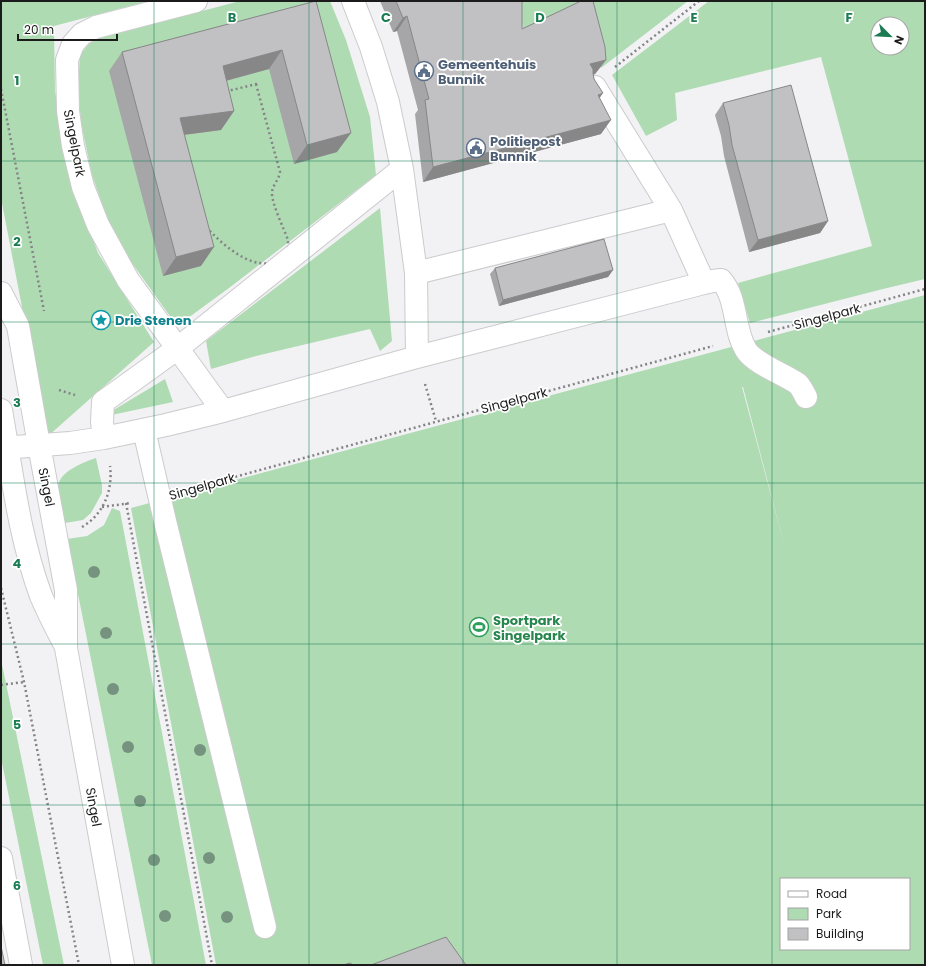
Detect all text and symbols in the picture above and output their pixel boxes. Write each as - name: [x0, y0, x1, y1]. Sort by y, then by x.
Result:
- text: B: [228, 8, 237, 27]
- text: C: [381, 8, 391, 27]
- text: D: [535, 8, 545, 27]
- text: E: [690, 8, 698, 27]
- text: F: [845, 8, 853, 27]
- scale bar: [18, 16, 117, 42]
- north arrow: [870, 16, 910, 56]
- text: 20 m: [24, 21, 54, 38]
- text: N: [890, 33, 908, 47]
- place label: Gemeentehuis Bunnik: [438, 55, 536, 89]
- public building icon: Gemeentehuis Bunnik: [413, 60, 435, 82]
- text: 1: [15, 71, 19, 90]
- street label: Singelpark: [59, 108, 90, 179]
- place label: Politiepost Bunnik: [490, 132, 561, 166]
- public building icon: Politiepost Bunnik: [465, 137, 487, 159]
- text: 2: [13, 232, 21, 251]
- street label: Singelpark: [792, 298, 863, 335]
- place icon: Drie Stenen: [90, 309, 112, 331]
- place label: Drie Stenen: [115, 311, 192, 330]
- street label: Singelpark: [479, 382, 550, 419]
- text: 3: [13, 393, 21, 412]
- street label: Singel: [33, 466, 60, 508]
- street label: Singelpark: [167, 468, 238, 505]
- text: 4: [13, 554, 22, 573]
- place label: Sportpark Singelpark: [493, 611, 566, 645]
- sports icon: Sportpark Singelpark: [468, 616, 490, 638]
- text: 5: [13, 715, 21, 734]
- street label: Singel: [81, 786, 106, 828]
- text: 6: [13, 876, 21, 895]
- legend: [780, 878, 910, 950]
- text: Road: [816, 885, 847, 902]
- text: Park: [816, 905, 843, 922]
- text: Building: [816, 925, 864, 942]

